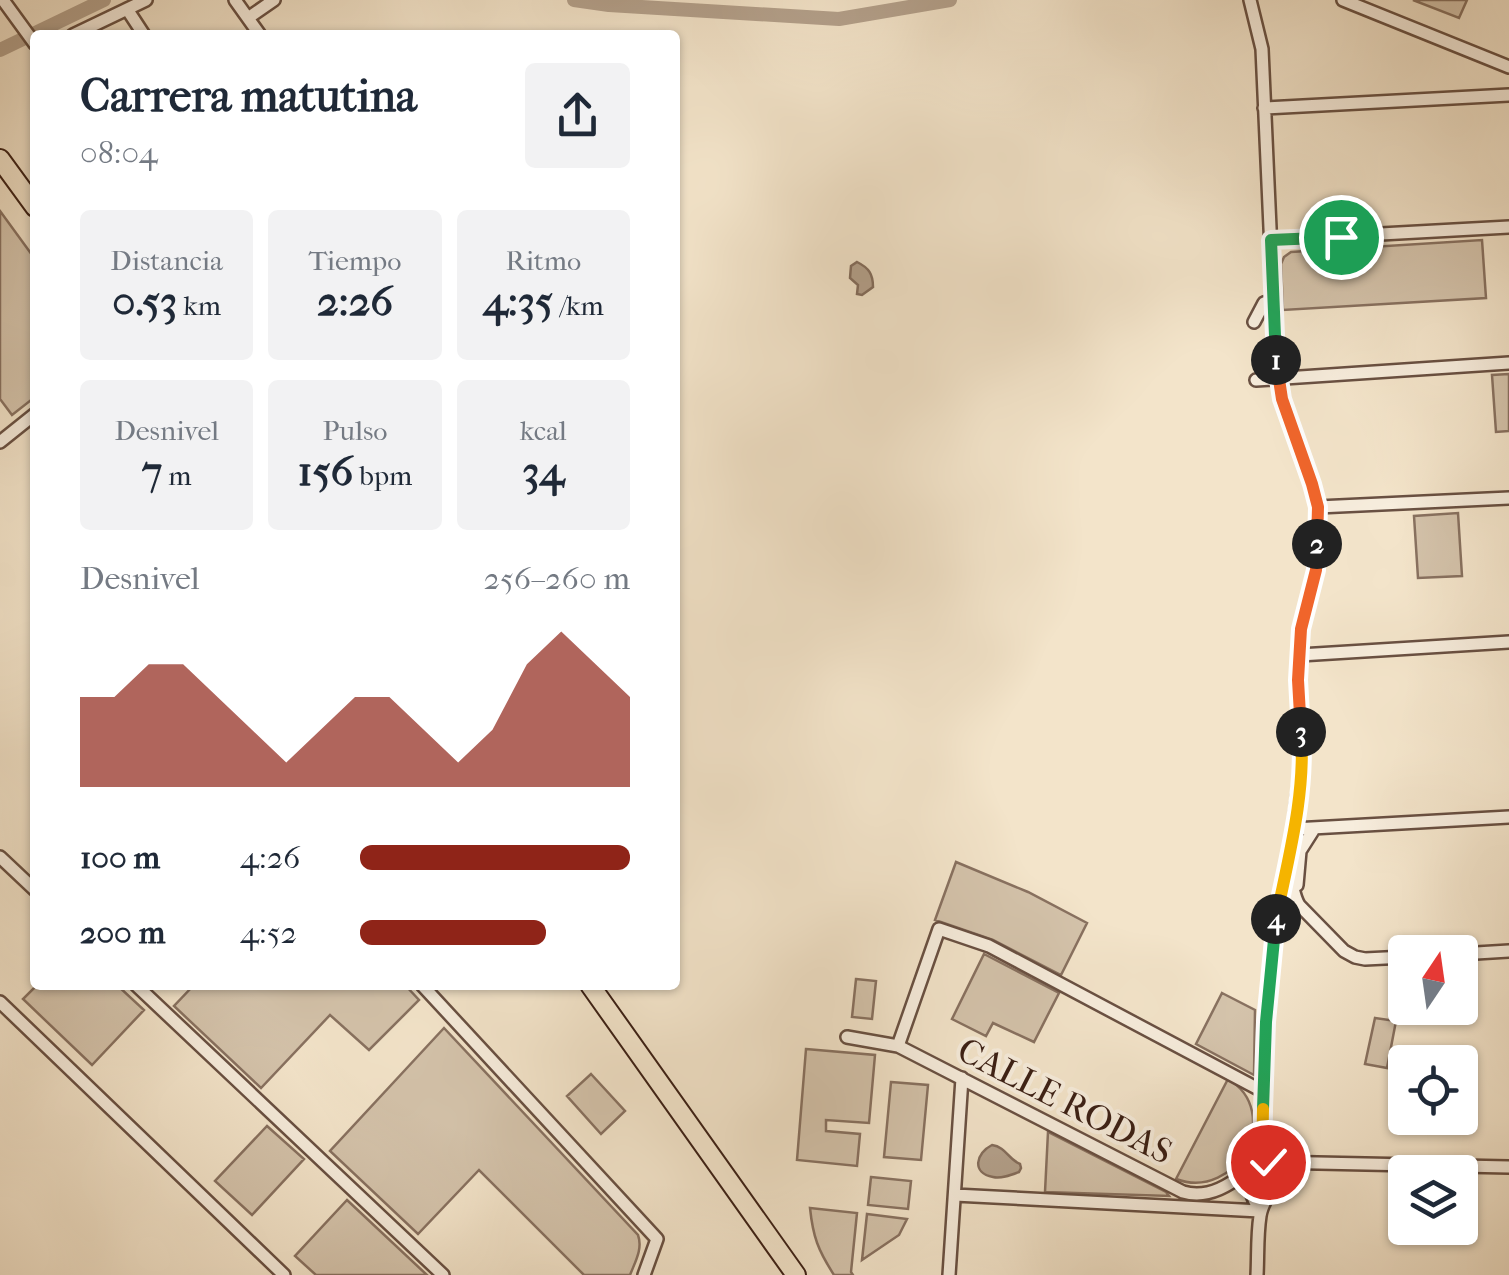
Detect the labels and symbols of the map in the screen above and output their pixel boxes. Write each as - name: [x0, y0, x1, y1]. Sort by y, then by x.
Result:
- pin: [1299, 195, 1384, 280]
- pin: 1: [1251, 335, 1301, 385]
- pin: 2: [1292, 519, 1342, 569]
- pin: 3: [1276, 707, 1326, 757]
- pin: 4: [1251, 894, 1301, 944]
- north arrow: [1388, 935, 1478, 1025]
- street label: CALLE RODAS: [951, 1029, 1179, 1173]
- pin: [1226, 1120, 1311, 1205]

